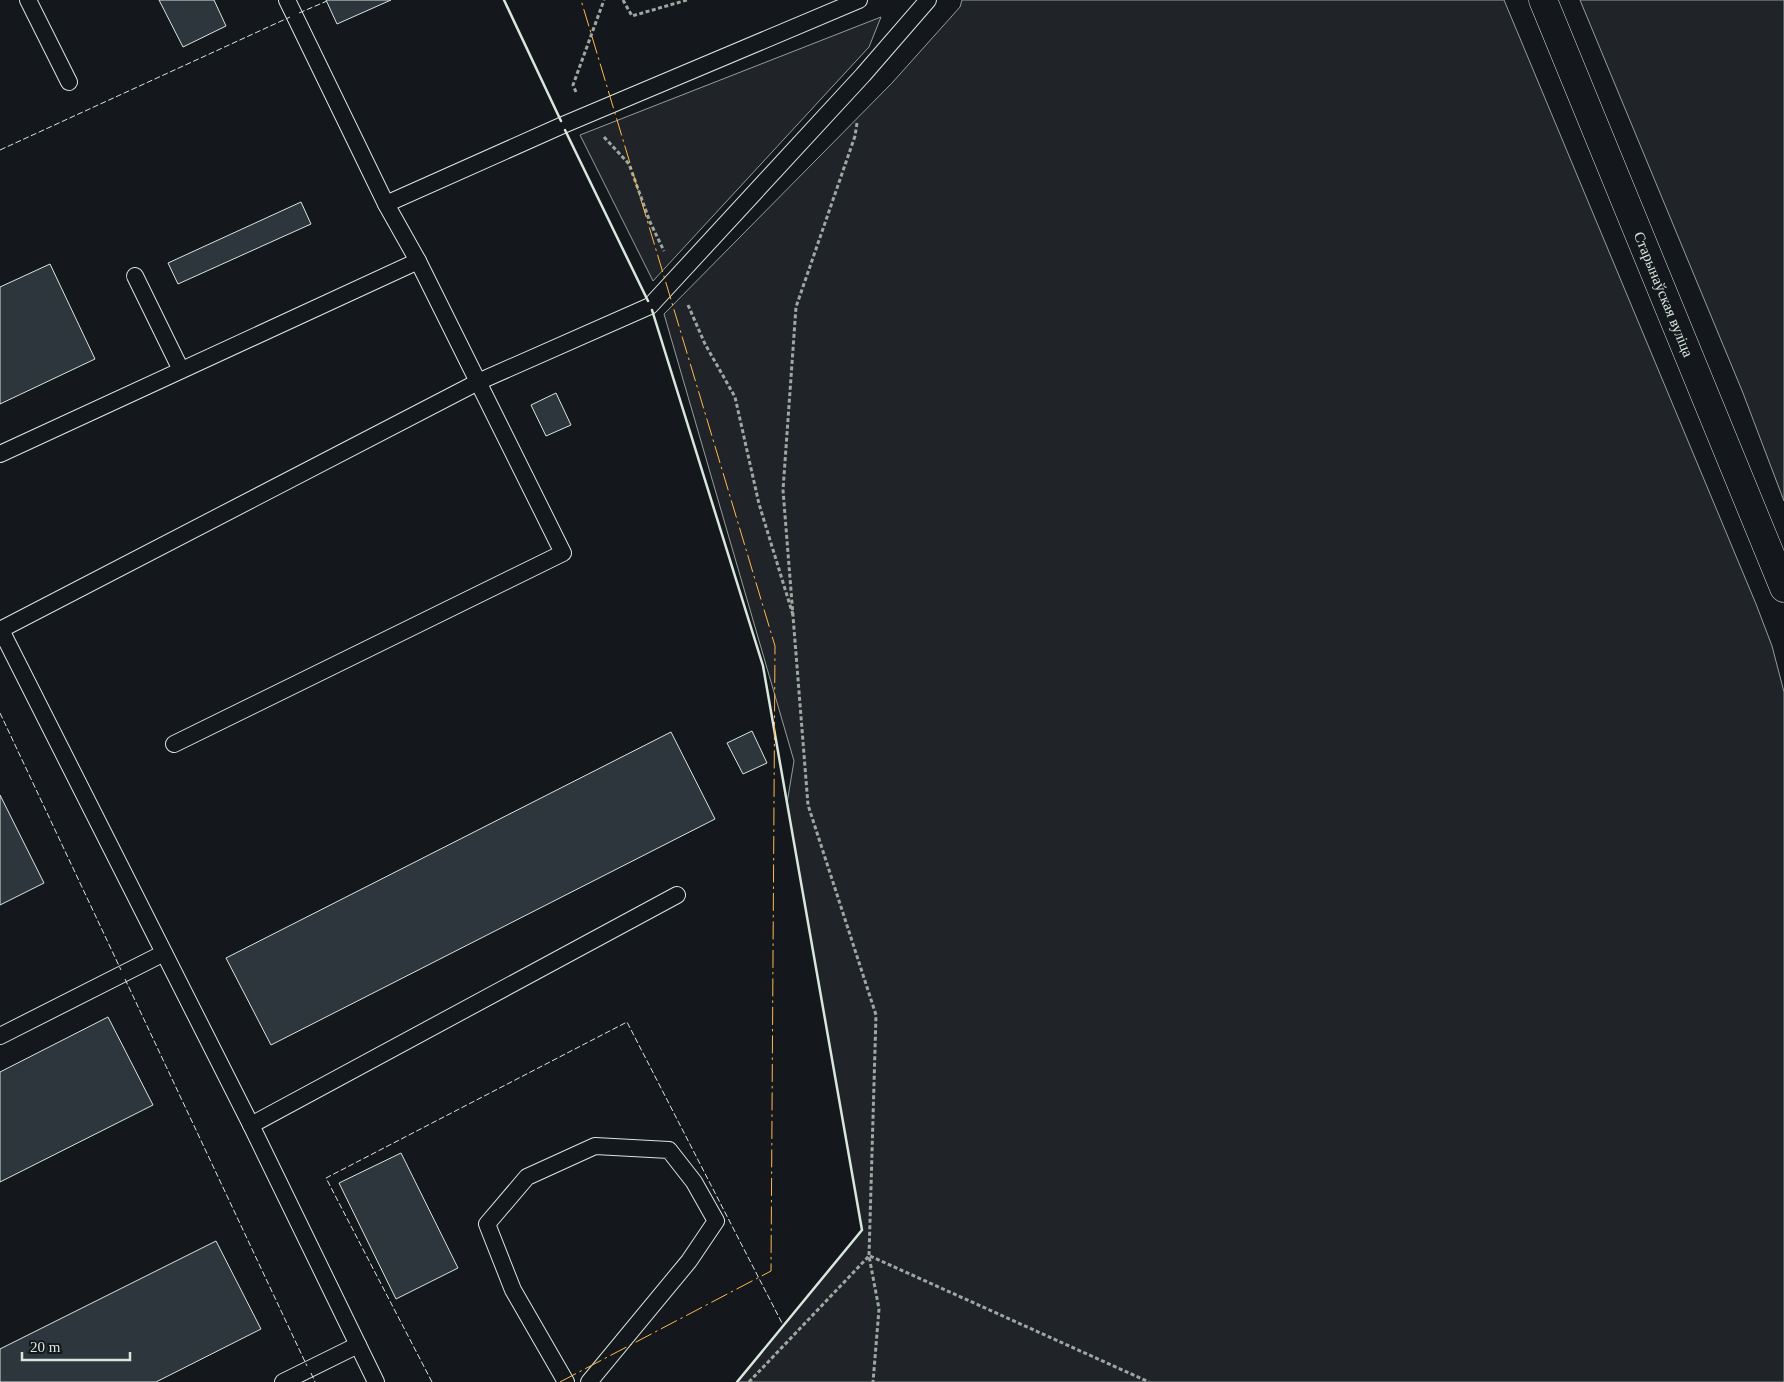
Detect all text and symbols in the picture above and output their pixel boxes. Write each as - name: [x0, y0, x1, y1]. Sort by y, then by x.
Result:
- street label: Старынаўская вуліца: [1631, 229, 1697, 360]
- scale bar: [22, 1330, 130, 1362]
- text: 20 m: [30, 1339, 61, 1355]

